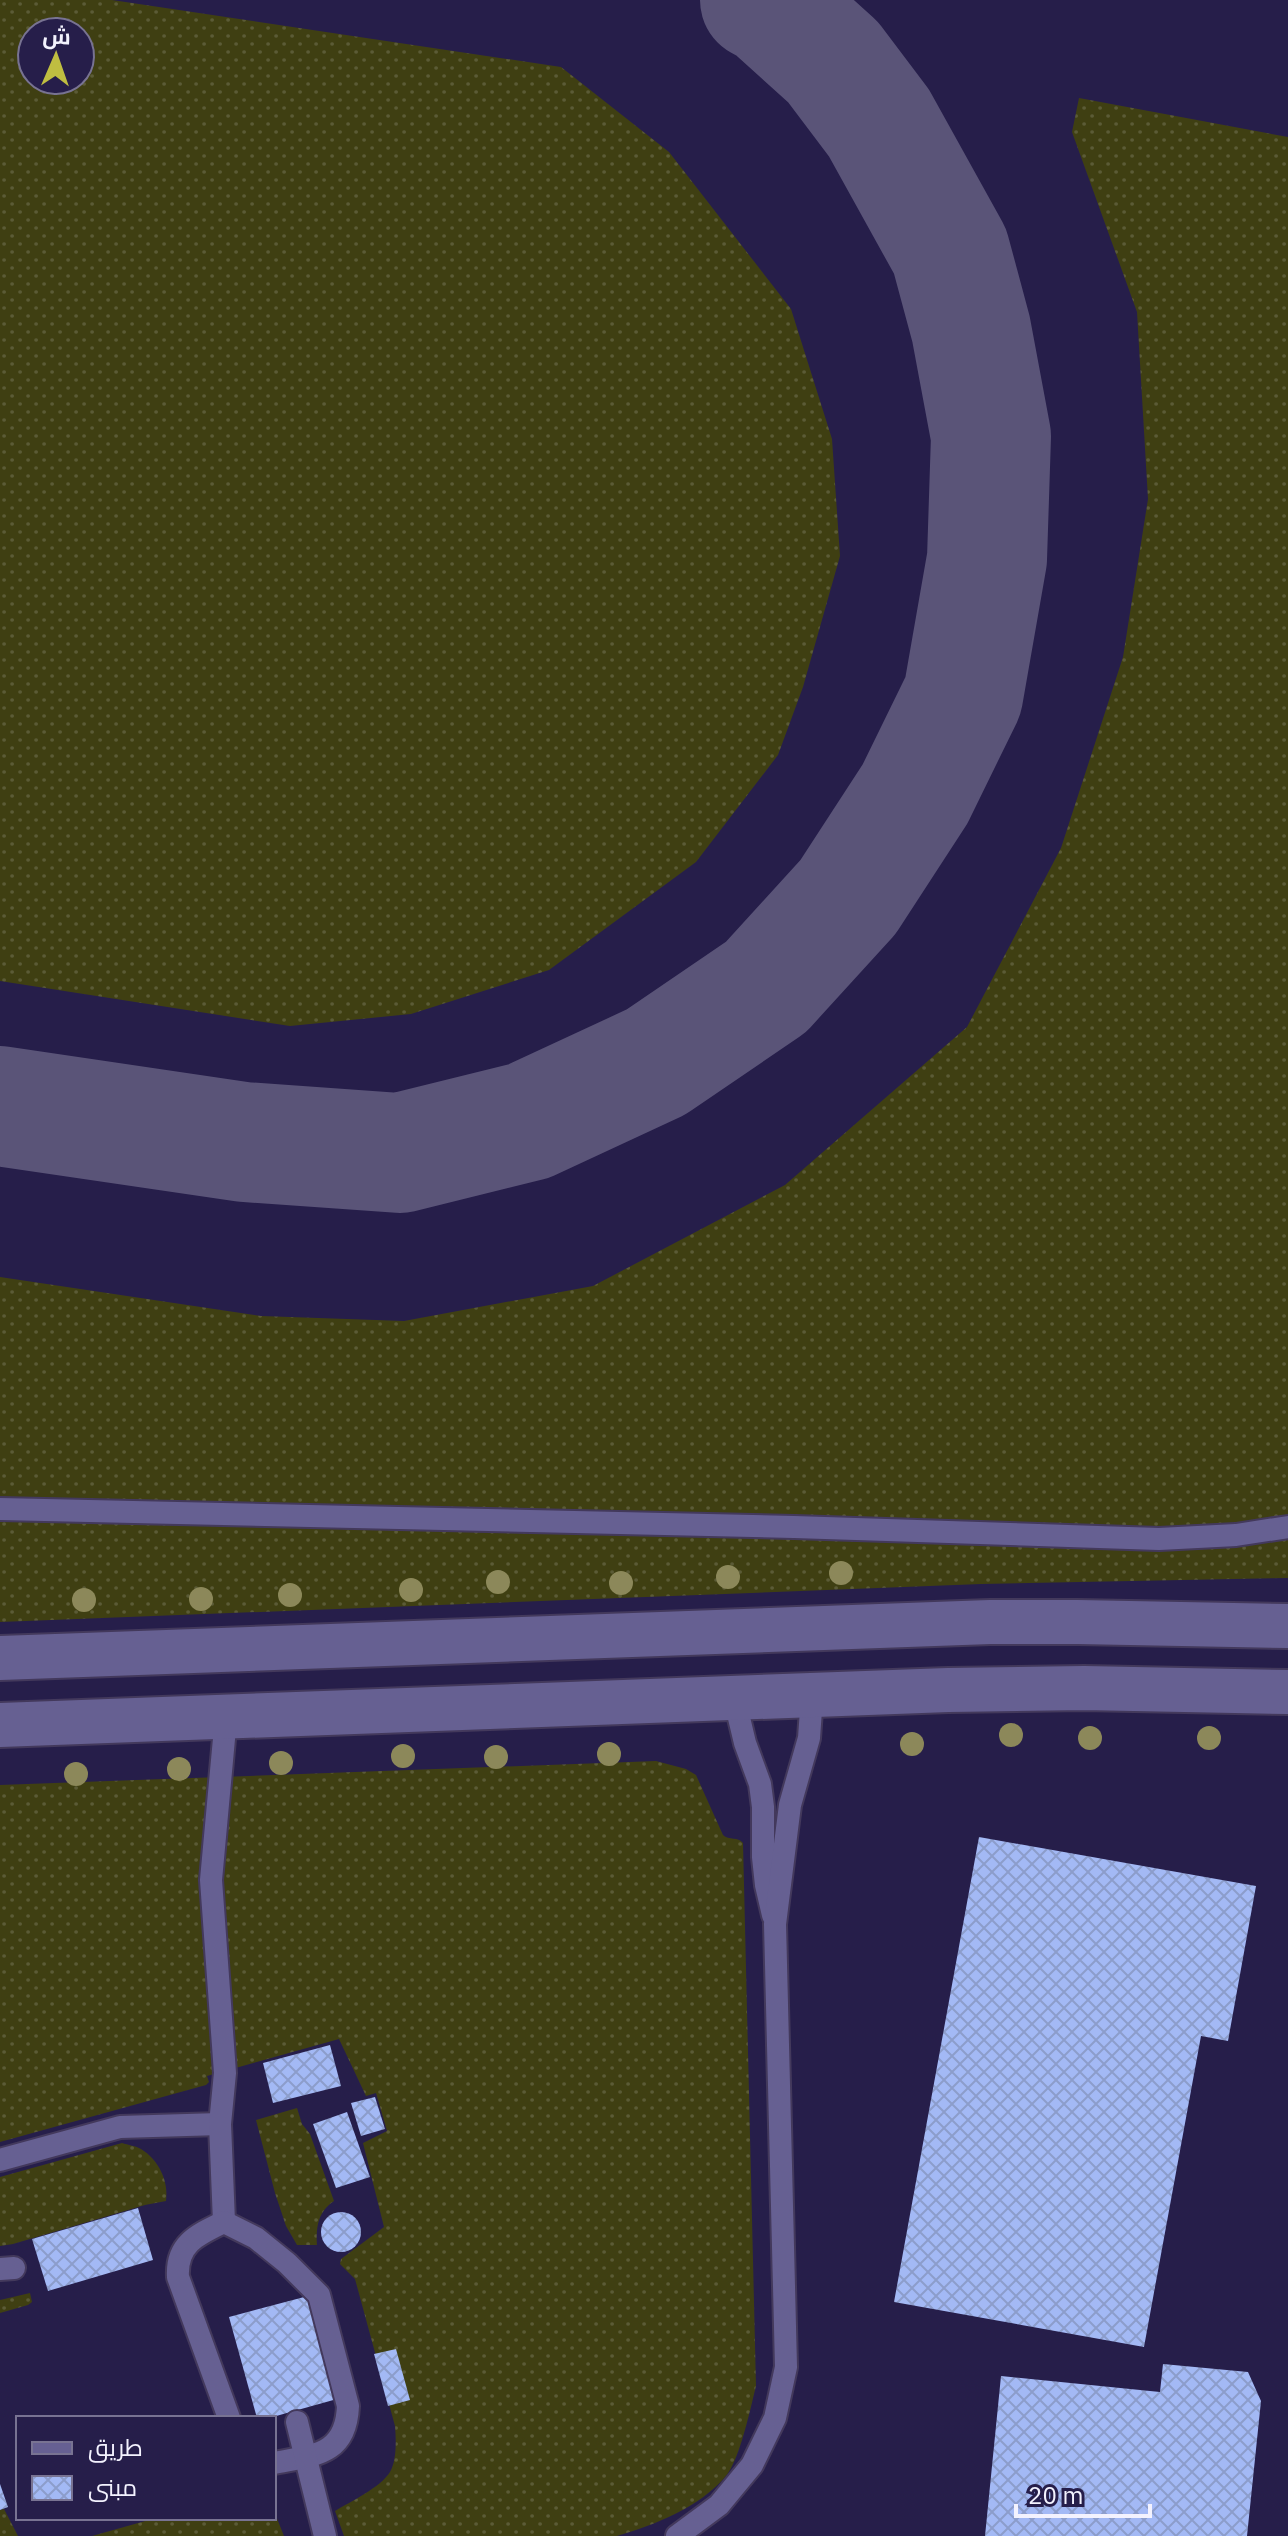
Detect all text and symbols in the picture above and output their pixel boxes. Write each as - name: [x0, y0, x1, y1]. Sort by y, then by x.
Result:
- north arrow: [16, 16, 96, 96]
- text: ش: [42, 21, 71, 50]
- legend: [16, 2416, 276, 2520]
- text: طريق: [88, 2431, 143, 2463]
- scale bar: [1016, 2468, 1150, 2518]
- text: مبنى: [88, 2471, 137, 2503]
- text: 20 m: [1028, 2479, 1083, 2511]

